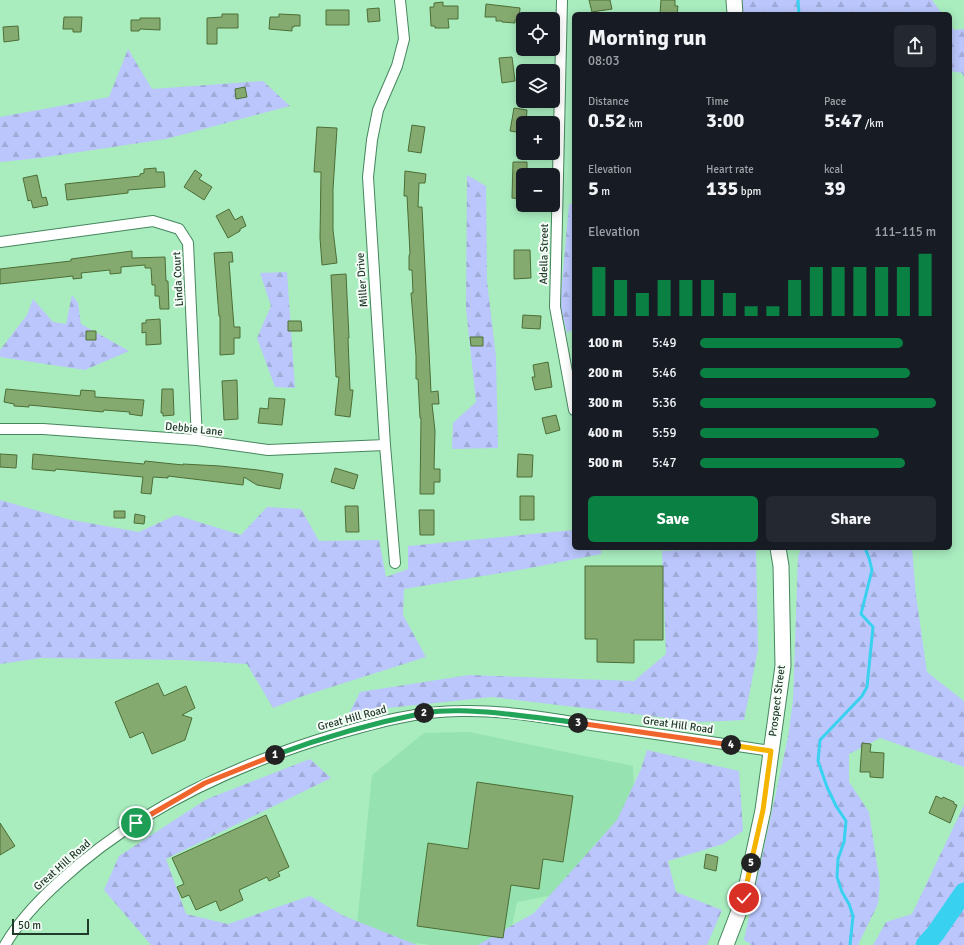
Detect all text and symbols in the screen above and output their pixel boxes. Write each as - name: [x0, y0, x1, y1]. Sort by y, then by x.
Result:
- map controls: [516, 12, 560, 212]
- button: locate: [516, 12, 560, 56]
- text: Morning run: [588, 24, 707, 51]
- button: share: [894, 25, 936, 67]
- text: 08:03: [588, 53, 620, 69]
- button: layers: [516, 64, 560, 108]
- text: Distance: [588, 95, 629, 108]
- text: Time: [706, 95, 729, 108]
- text: Pace: [824, 95, 846, 108]
- text: 0.52: [588, 108, 626, 133]
- text: 3:00: [706, 108, 744, 133]
- text: 5:47: [824, 108, 862, 133]
- button: +: [516, 116, 560, 160]
- text: km: [626, 117, 643, 130]
- text: /km: [862, 117, 884, 130]
- text: Elevation: [588, 163, 632, 176]
- text: Heart rate: [706, 163, 754, 176]
- text: kcal: [824, 163, 843, 176]
- button: −: [516, 168, 560, 212]
- text: 5: [588, 176, 599, 201]
- text: 135: [706, 176, 738, 201]
- text: 39: [824, 176, 846, 201]
- text: m: [599, 185, 610, 198]
- text: bpm: [738, 185, 761, 198]
- street label: Adella Street: [537, 223, 551, 285]
- text: Elevation: [588, 224, 640, 240]
- text: 111–115 m: [874, 224, 936, 240]
- street label: Linda Court: [170, 251, 186, 307]
- street label: Miller Drive: [354, 252, 370, 308]
- text: 100 m: [588, 335, 622, 351]
- text: 5:49: [652, 335, 677, 351]
- text: 200 m: [588, 365, 622, 381]
- text: 5:46: [652, 365, 677, 381]
- text: 300 m: [588, 395, 622, 411]
- text: 5:36: [652, 395, 677, 411]
- street label: Debbie Lane: [165, 420, 223, 438]
- text: 400 m: [588, 425, 622, 441]
- text: 5:59: [652, 425, 677, 441]
- text: 500 m: [588, 455, 622, 471]
- text: 5:47: [652, 455, 677, 471]
- button: Save: [588, 496, 758, 542]
- button: Share: [766, 496, 936, 542]
- street label: Prospect Street: [766, 664, 788, 737]
- street label: Great Hill Road: [316, 703, 388, 733]
- pin: 2: [414, 703, 434, 723]
- text: 2: [421, 706, 427, 719]
- pin: 3: [568, 713, 588, 733]
- street label: Great Hill Road: [642, 714, 714, 736]
- text: 3: [575, 716, 581, 729]
- pin: 4: [721, 735, 741, 755]
- text: 4: [728, 738, 734, 751]
- pin: 1: [265, 745, 285, 765]
- text: 1: [272, 748, 278, 761]
- pin: [119, 806, 153, 840]
- icon: arrive: [125, 812, 147, 834]
- street label: Great Hill Road: [31, 837, 93, 893]
- pin: 5: [741, 853, 761, 873]
- text: 5: [748, 856, 754, 869]
- pin: [727, 881, 761, 915]
- icon: check: [733, 887, 755, 909]
- scale bar: [12, 917, 89, 936]
- text: 50 m: [18, 919, 41, 932]

